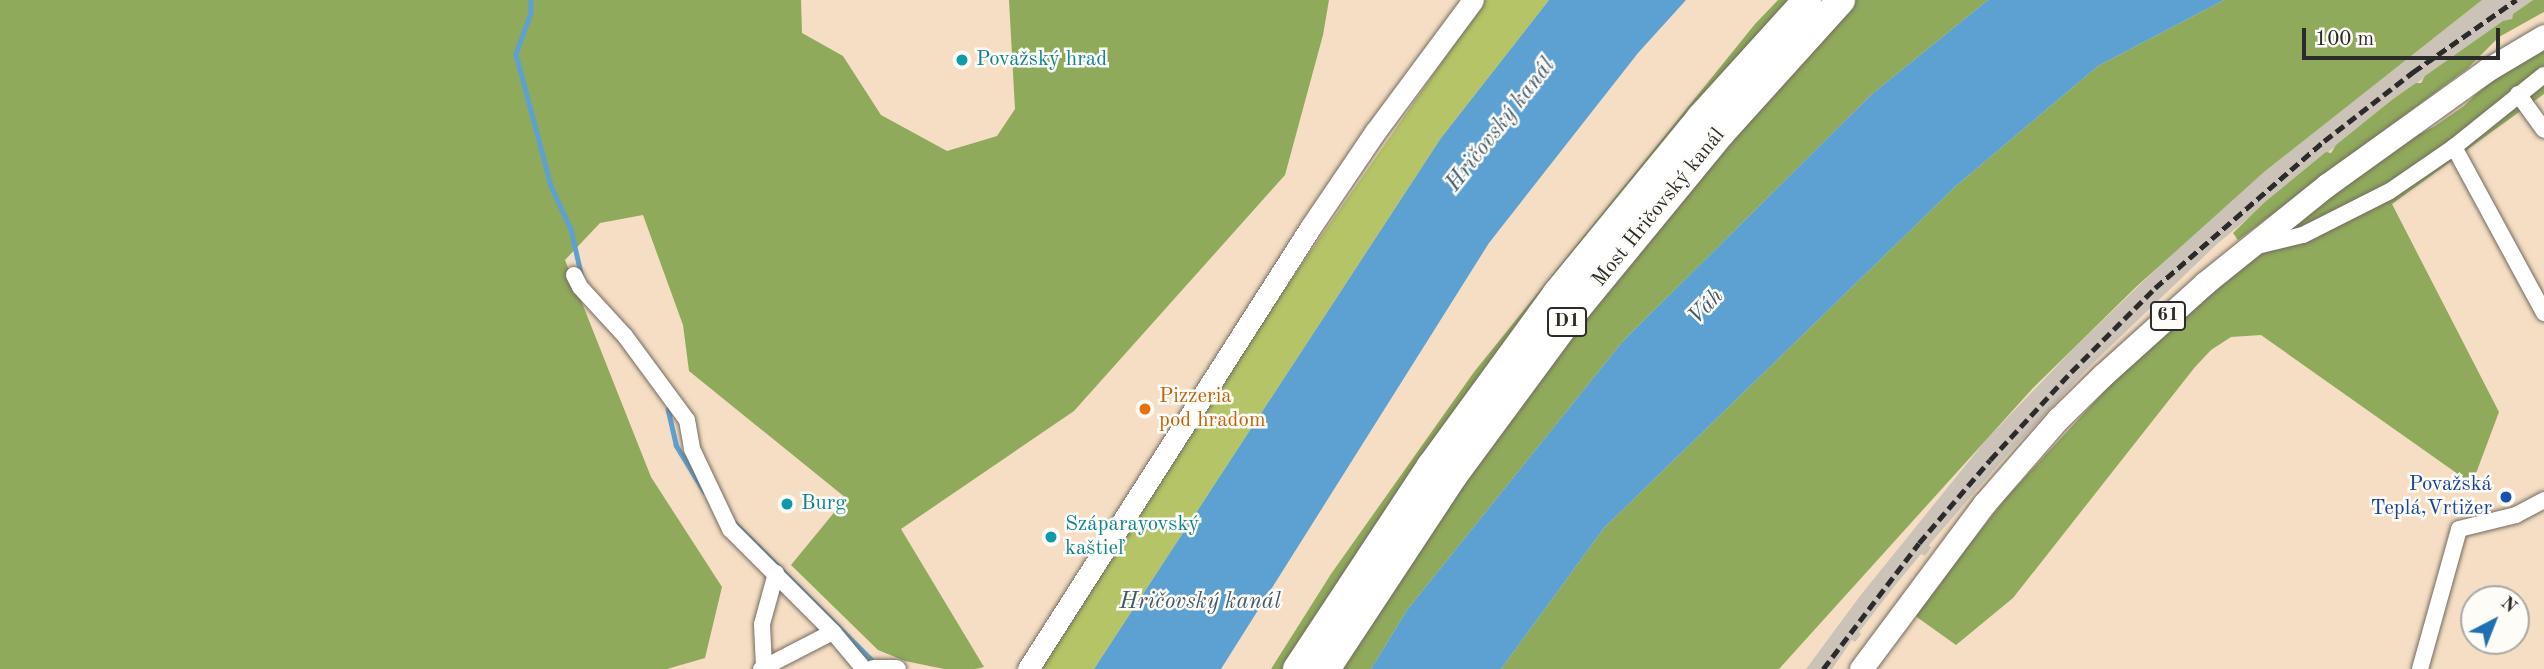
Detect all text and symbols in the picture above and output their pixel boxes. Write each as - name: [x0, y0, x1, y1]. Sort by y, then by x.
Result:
- scale bar: [2306, 14, 2504, 58]
- text: 100 m: [2315, 29, 2374, 50]
- place label: Považský hrad: [976, 47, 1107, 73]
- marker: Považský hrad: [954, 52, 970, 68]
- water label: Hričovský kanál: [1440, 53, 1562, 197]
- street label: Most Hričovský kanál: [1587, 124, 1731, 292]
- water label: Váh: [1682, 283, 1730, 331]
- road number: 61: [2149, 300, 2187, 332]
- road number: D1: [1546, 306, 1588, 338]
- place label: Pizzeria pod hradom: [1159, 384, 1266, 434]
- marker: Pizzeria pod hradom: [1137, 401, 1153, 417]
- place label: Považská Teplá,Vrtižer: [2371, 472, 2492, 522]
- marker: Považská Teplá,Vrtižer: [2498, 489, 2514, 505]
- place label: Burg: [801, 491, 847, 517]
- marker: Burg: [779, 496, 795, 512]
- place label: Száparayovský kaštieľ: [1065, 512, 1199, 562]
- marker: Száparayovský kaštieľ: [1043, 529, 1059, 545]
- north arrow: [2460, 585, 2530, 655]
- water label: Hričovský kanál: [1119, 588, 1281, 616]
- text: N: [2496, 594, 2520, 617]

